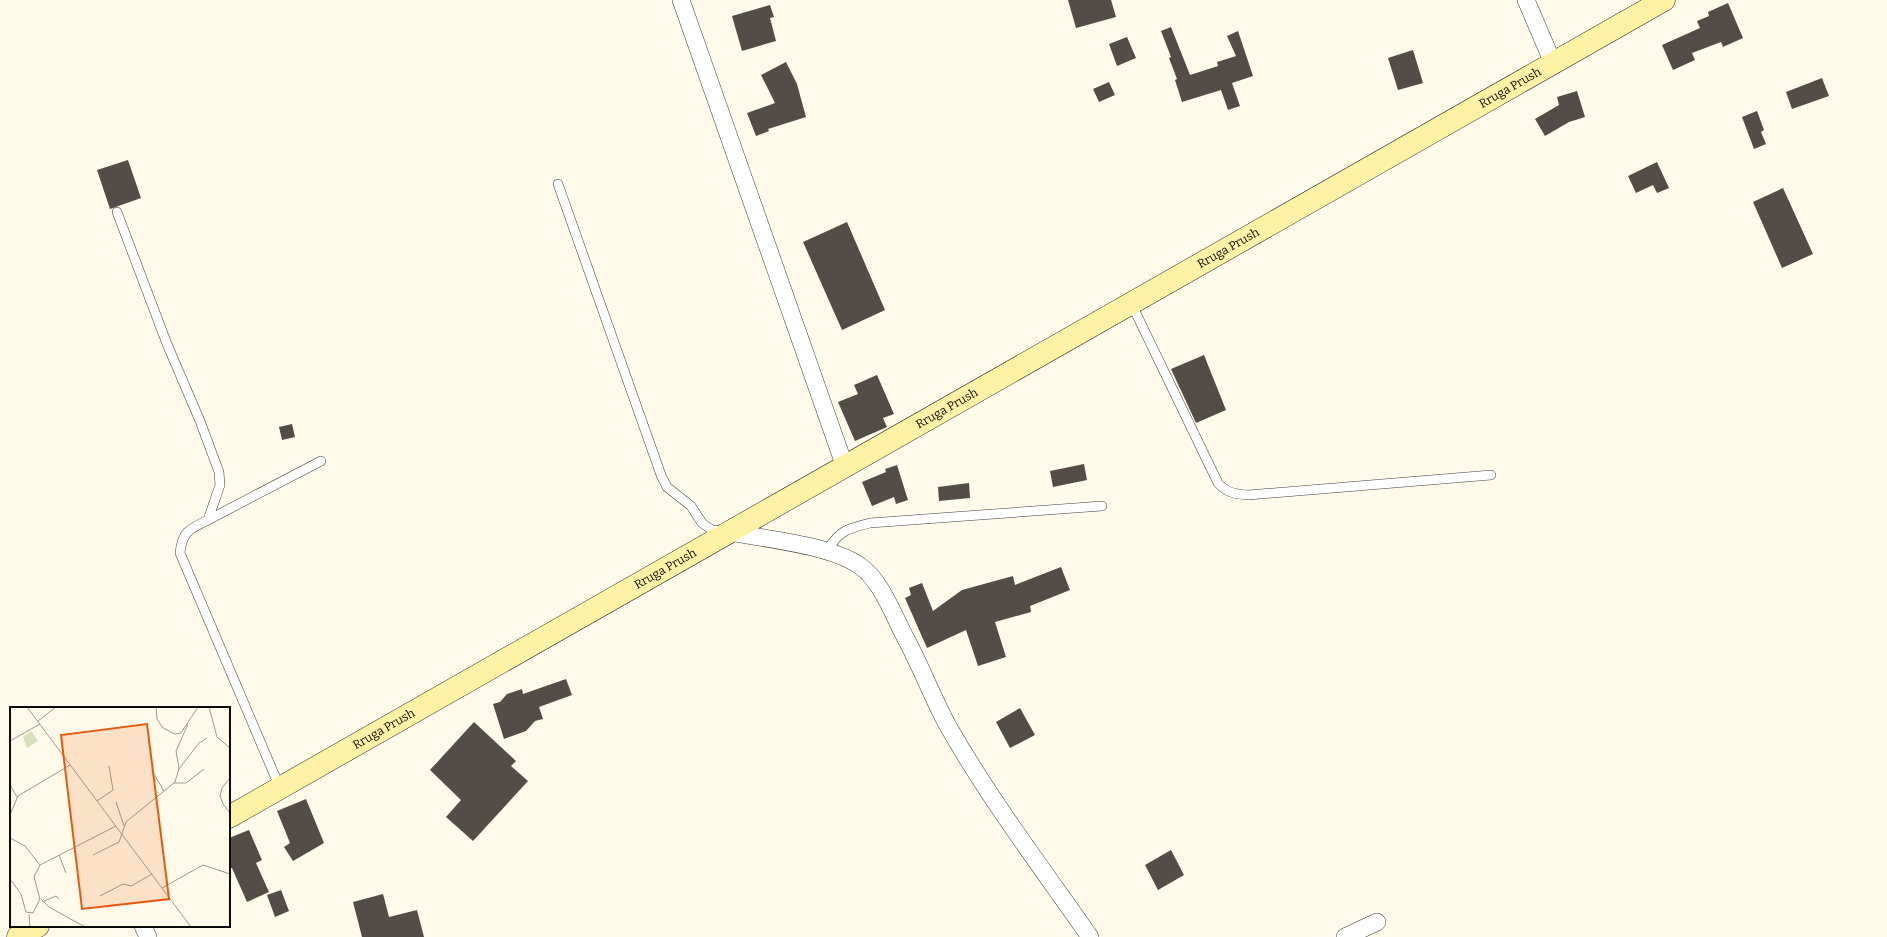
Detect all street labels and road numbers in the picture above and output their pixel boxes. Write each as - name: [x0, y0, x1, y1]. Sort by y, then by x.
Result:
- street label: Rruga Prush: [1477, 64, 1544, 111]
- street label: Rruga Prush: [1195, 225, 1262, 271]
- street label: Rruga Prush: [913, 385, 981, 431]
- street label: Rruga Prush: [632, 545, 699, 592]
- street label: Rruga Prush: [350, 706, 418, 752]

